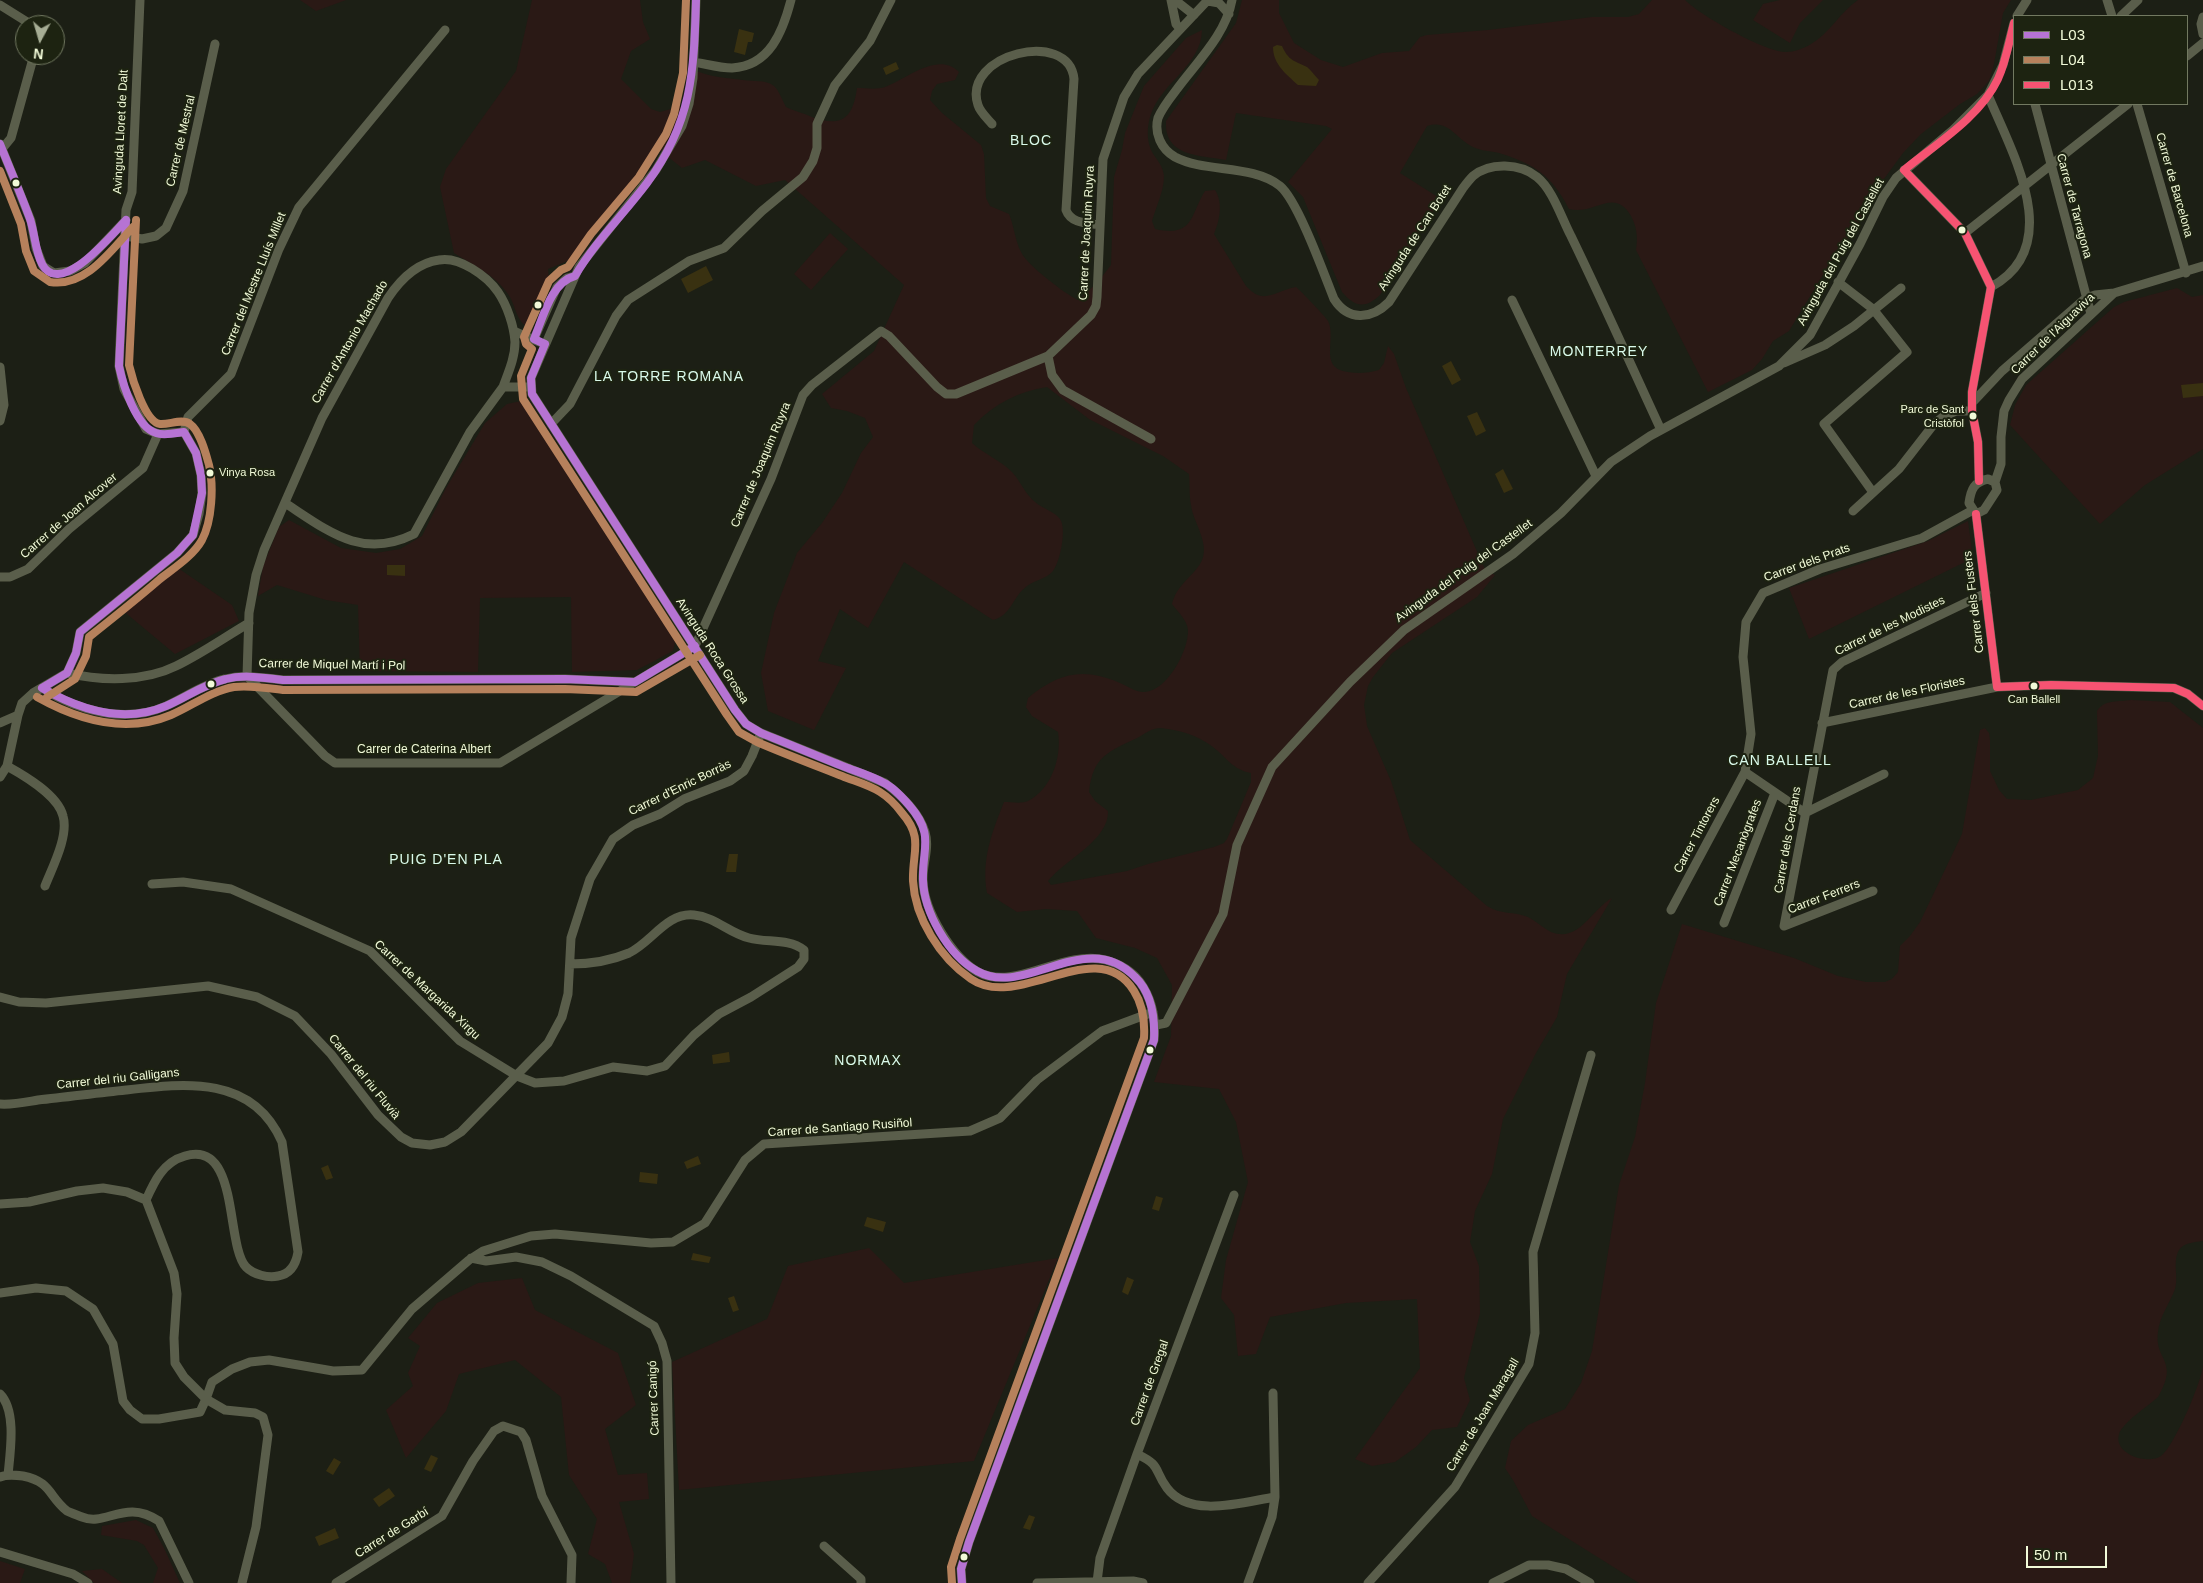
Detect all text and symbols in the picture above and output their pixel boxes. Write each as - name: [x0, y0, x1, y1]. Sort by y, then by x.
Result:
- north arrow: [15, 15, 65, 65]
- legend: [2013, 15, 2188, 105]
- text: L03: [2060, 26, 2085, 43]
- text: N: [33, 45, 44, 62]
- text: L04: [2060, 51, 2085, 68]
- street label: Avinguda Lloret de Dalt: [111, 69, 131, 195]
- text: L013: [2060, 76, 2093, 93]
- street label: Carrer de Mestral: [163, 94, 199, 188]
- street label: Carrer de Barcelona: [2152, 131, 2196, 239]
- district label: BLOC: [1009, 133, 1053, 149]
- street label: Carrer de Tarragona: [2053, 152, 2095, 260]
- street label: Carrer de Joaquim Ruyra: [1076, 165, 1098, 301]
- street label: Avinguda del Puig del Castellet: [1794, 176, 1888, 328]
- unlabelled marker: [11, 178, 21, 188]
- street label: Avinguda de Can Botet: [1375, 182, 1455, 294]
- street label: Carrer del Mestre Lluís Millet: [219, 210, 289, 358]
- unlabelled marker: [1957, 225, 1967, 235]
- street label: Carrer d'Antonio Machado: [309, 278, 391, 406]
- street label: Carrer de l'Aiguaviva: [2008, 290, 2098, 378]
- unlabelled marker: [533, 300, 543, 310]
- district label: MONTERREY: [1549, 344, 1649, 360]
- district label: LA TORRE ROMANA: [592, 369, 746, 385]
- street label: Carrer de Joaquim Ruyra: [728, 400, 794, 530]
- place label: Parc de Sant Cristòfol: [1900, 403, 1964, 429]
- marker: Parc de Sant Cristòfol: [1968, 411, 1978, 421]
- place label: Vinya Rosa: [219, 466, 275, 480]
- marker: Vinya Rosa: [205, 468, 215, 478]
- street label: Carrer de Joan Alcover: [18, 470, 120, 562]
- street label: Avinguda del Puig del Castellet: [1393, 516, 1535, 626]
- street label: Carrer dels Prats: [1762, 541, 1852, 585]
- street label: Carrer dels Fusters: [1961, 550, 1987, 654]
- street label: Carrer de les Modistes: [1833, 593, 1947, 659]
- street label: Avinguda Roca Grossa: [672, 595, 752, 707]
- street label: Carrer de Miquel Martí i Pol: [259, 657, 405, 673]
- street label: Carrer de les Floristes: [1848, 674, 1966, 712]
- unlabelled marker: [206, 679, 216, 689]
- marker: Can Ballell: [2029, 681, 2039, 691]
- place label: Can Ballell: [2008, 693, 2060, 707]
- street label: Carrer de Caterina Albert: [357, 743, 491, 757]
- district label: CAN BALLELL: [1727, 753, 1833, 769]
- street label: Carrer d'Enric Borràs: [626, 757, 734, 819]
- street label: Carrer dels Cerdans: [1772, 786, 1804, 894]
- street label: Carrer Tintorers: [1671, 794, 1723, 876]
- street label: Carrer Mecanògrafes: [1711, 797, 1765, 909]
- district label: PUIG D'EN PLA: [388, 852, 504, 868]
- street label: Carrer Ferrers: [1786, 877, 1862, 917]
- street label: Carrer de Margarida Xirgu: [371, 937, 483, 1043]
- street label: Carrer del riu Fluvià: [325, 1032, 403, 1122]
- unlabelled marker: [1145, 1045, 1155, 1055]
- district label: NORMAX: [834, 1053, 902, 1069]
- street label: Carrer del riu Galligans: [56, 1065, 180, 1093]
- street label: Carrer de Santiago Rusiñol: [767, 1116, 913, 1140]
- street label: Carrer de Gregal: [1128, 1338, 1172, 1428]
- street label: Carrer de Joan Maragall: [1444, 1356, 1522, 1474]
- street label: Carrer Canigó: [645, 1360, 663, 1436]
- street label: Carrer de Garbí: [353, 1505, 431, 1561]
- scale bar: [2028, 1536, 2109, 1568]
- text: 50 m: [2034, 1546, 2067, 1563]
- unlabelled marker: [959, 1552, 969, 1562]

